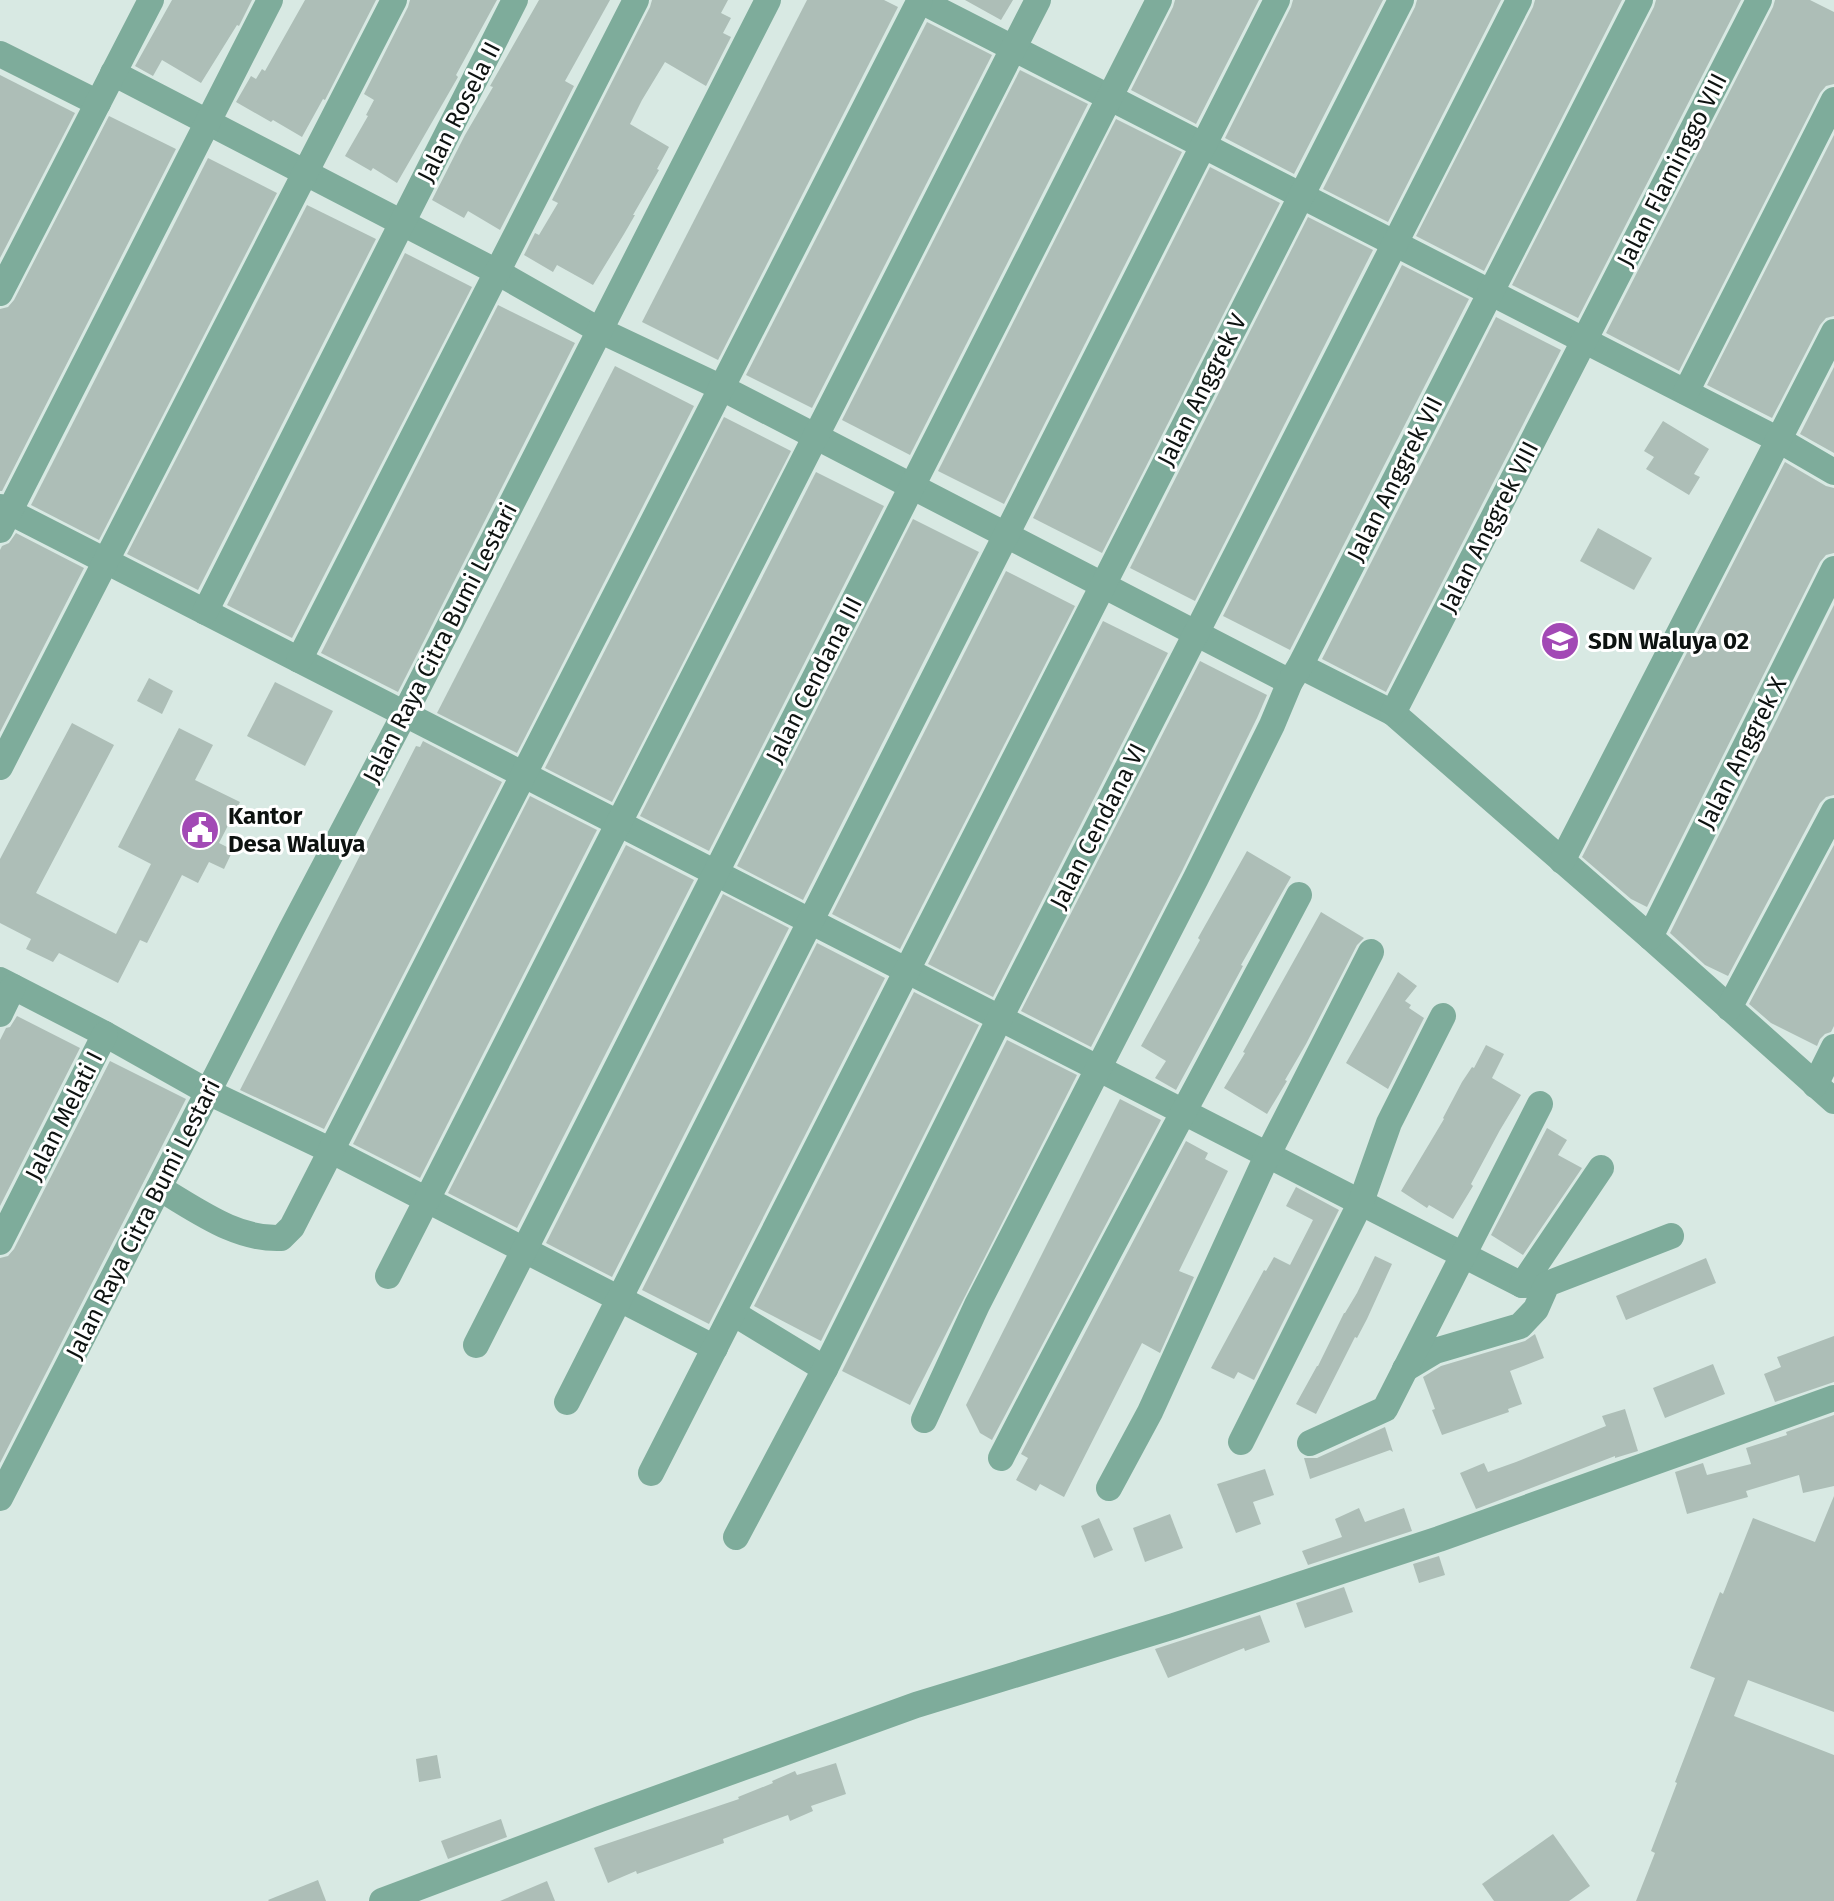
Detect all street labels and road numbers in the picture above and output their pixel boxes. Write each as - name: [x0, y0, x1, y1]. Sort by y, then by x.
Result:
- street label: Jalan Rosela II: [412, 37, 506, 187]
- street label: Jalan Flaminggo VIII: [1611, 69, 1733, 271]
- street label: Jalan Anggrek V: [1152, 309, 1253, 471]
- street label: Jalan Anggrek VII: [1341, 392, 1449, 566]
- street label: Jalan Anggrek VIII: [1434, 437, 1544, 617]
- street label: Jalan Raya Citra Bumi Lestari: [357, 498, 523, 788]
- street label: Jalan Cendana III: [760, 592, 868, 768]
- street label: Jalan Anggrek X: [1692, 672, 1792, 834]
- street label: Jalan Cendana VI: [1044, 739, 1152, 913]
- street label: Jalan Melati I: [19, 1047, 109, 1185]
- street label: Jalan Raya Citra Bumi Lestari: [60, 1074, 226, 1364]

